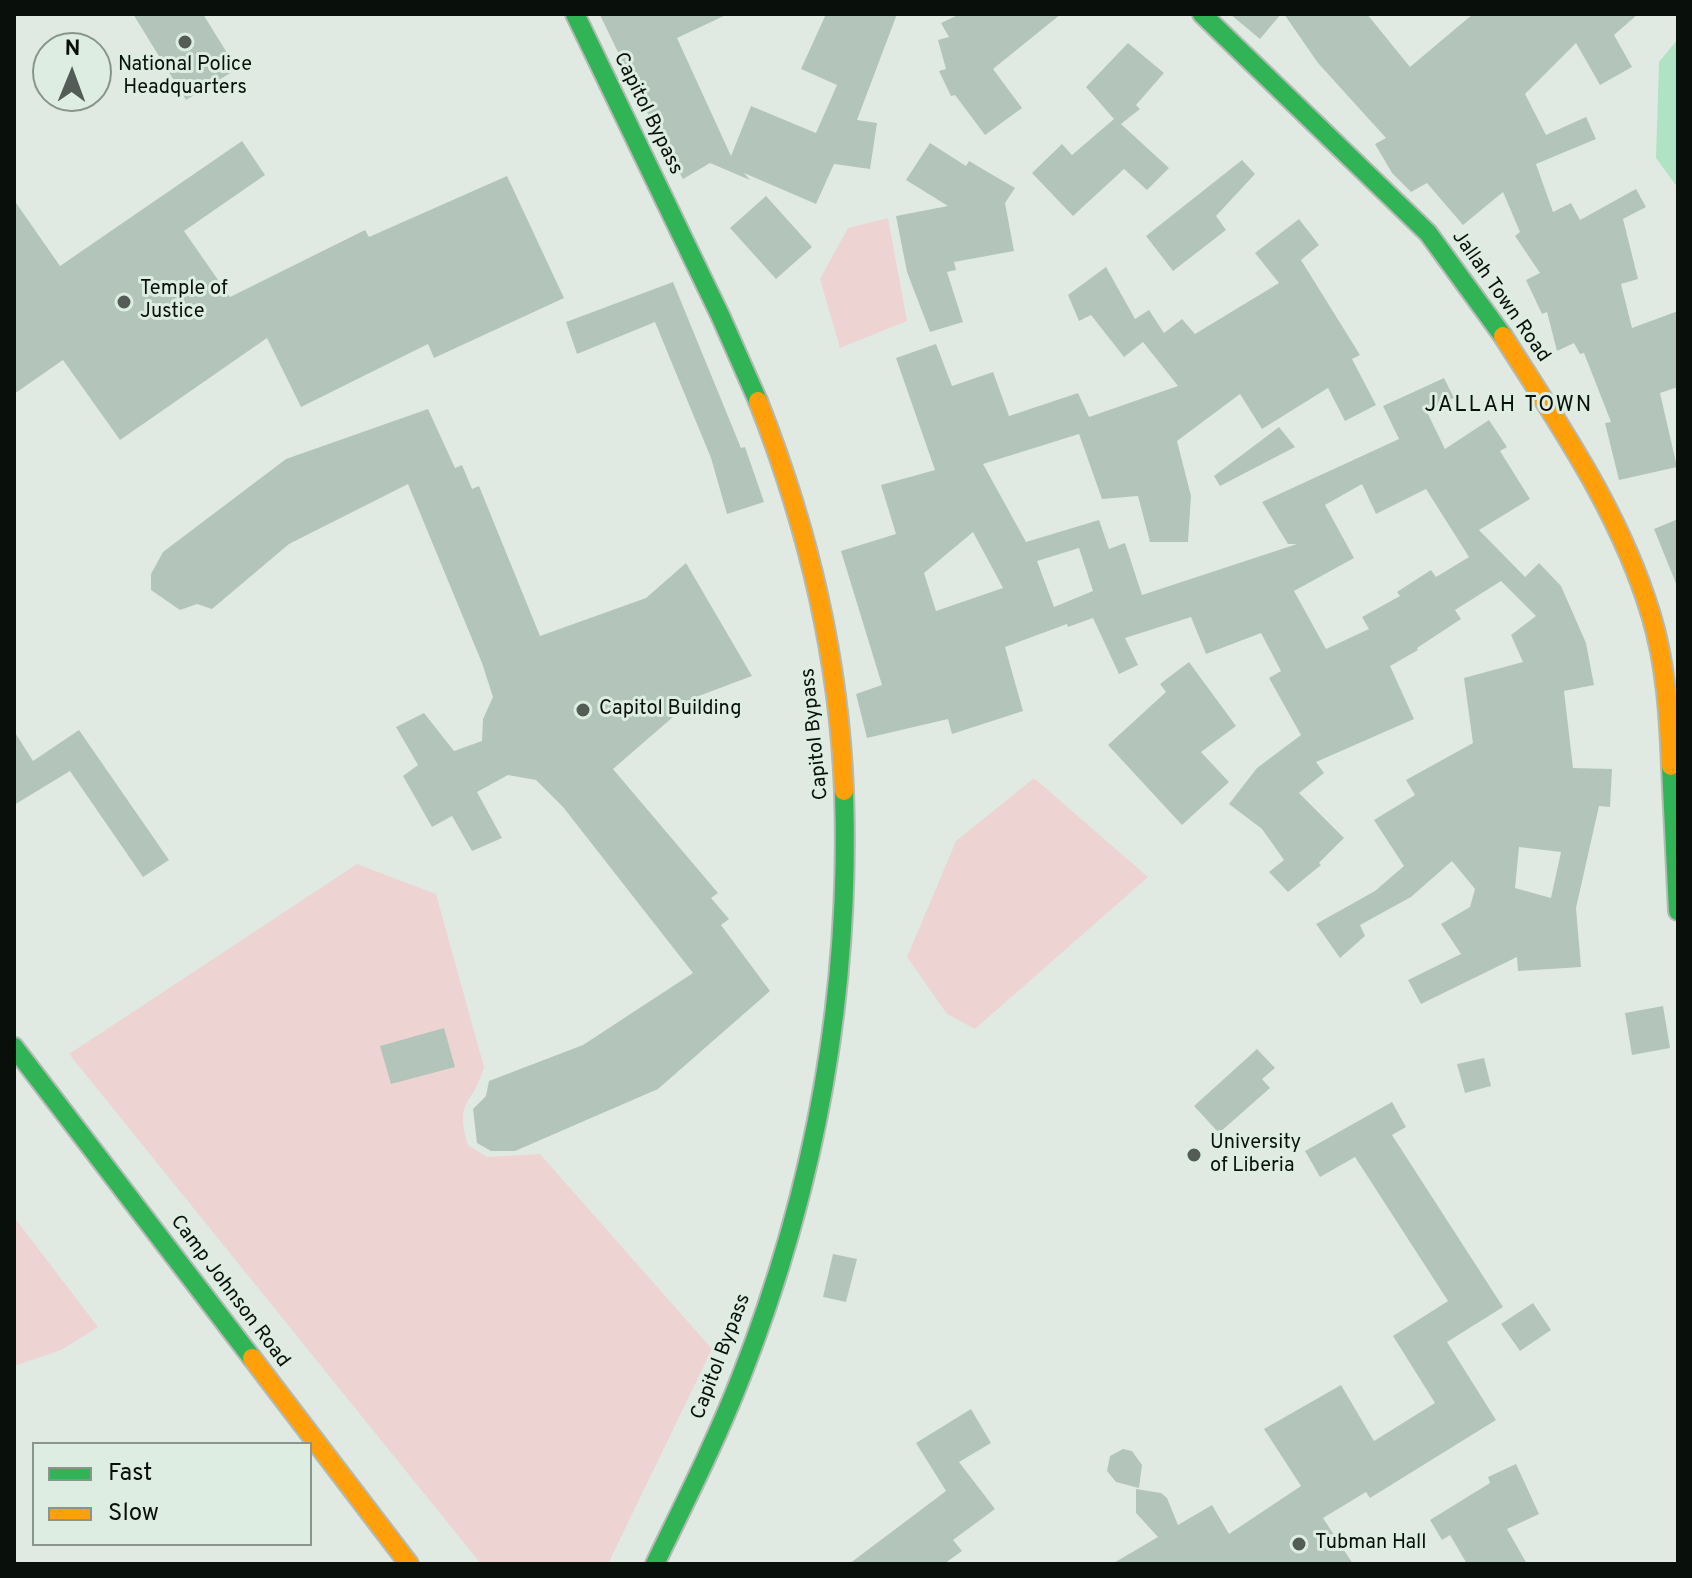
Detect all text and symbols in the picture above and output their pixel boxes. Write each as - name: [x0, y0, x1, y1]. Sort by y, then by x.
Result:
- north arrow: [32, 32, 112, 112]
- marker: National Police Headquarters: [176, 33, 194, 51]
- text: N: [64, 36, 81, 63]
- street label: Capitol Bypass: [607, 49, 687, 179]
- place label: National Police Headquarters: [118, 54, 252, 101]
- street label: Jallah Town Road: [1445, 226, 1555, 368]
- place label: Temple of Justice: [140, 278, 228, 325]
- marker: Temple of Justice: [115, 293, 133, 311]
- district label: JALLAH TOWN: [1425, 394, 1593, 420]
- street label: Capitol Bypass: [797, 667, 835, 801]
- place label: Capitol Building: [599, 698, 741, 722]
- marker: Capitol Building: [574, 701, 592, 719]
- place label: University of Liberia: [1210, 1132, 1301, 1179]
- marker: University of Liberia: [1185, 1146, 1203, 1164]
- street label: Camp Johnson Road: [164, 1211, 294, 1373]
- street label: Capitol Bypass: [687, 1291, 757, 1423]
- legend: [32, 1442, 312, 1546]
- text: Fast: [108, 1459, 152, 1489]
- text: Slow: [108, 1499, 159, 1529]
- place label: Tubman Hall: [1315, 1532, 1426, 1556]
- marker: Tubman Hall: [1290, 1535, 1308, 1553]

